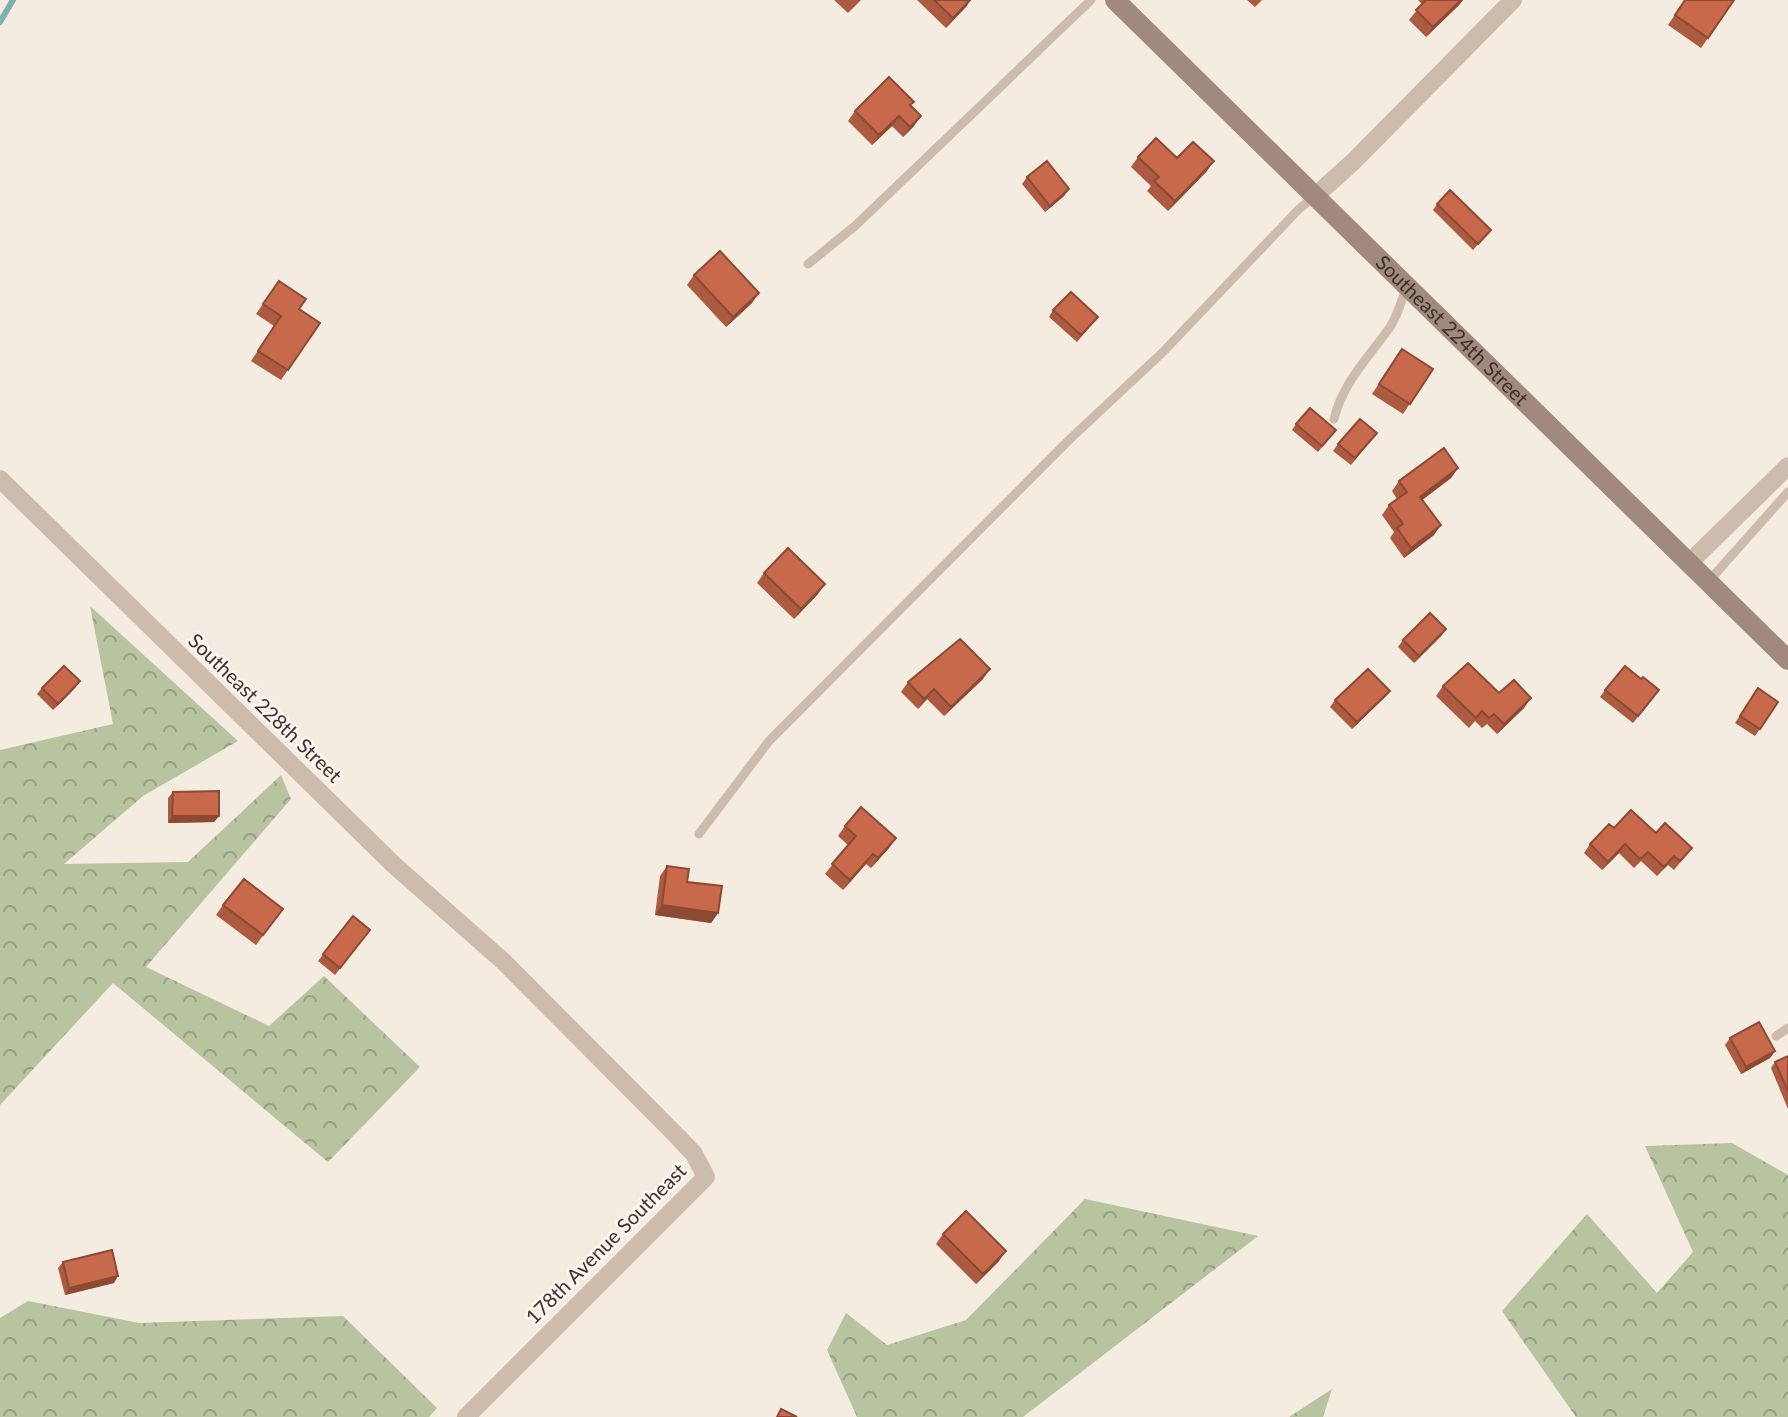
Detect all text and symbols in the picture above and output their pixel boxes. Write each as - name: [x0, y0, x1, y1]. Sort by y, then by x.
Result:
- street label: Southeast 224th Street: [1371, 250, 1534, 410]
- street label: Southeast 228th Street: [184, 628, 347, 787]
- street label: 178th Avenue Southeast: [520, 1158, 690, 1328]

